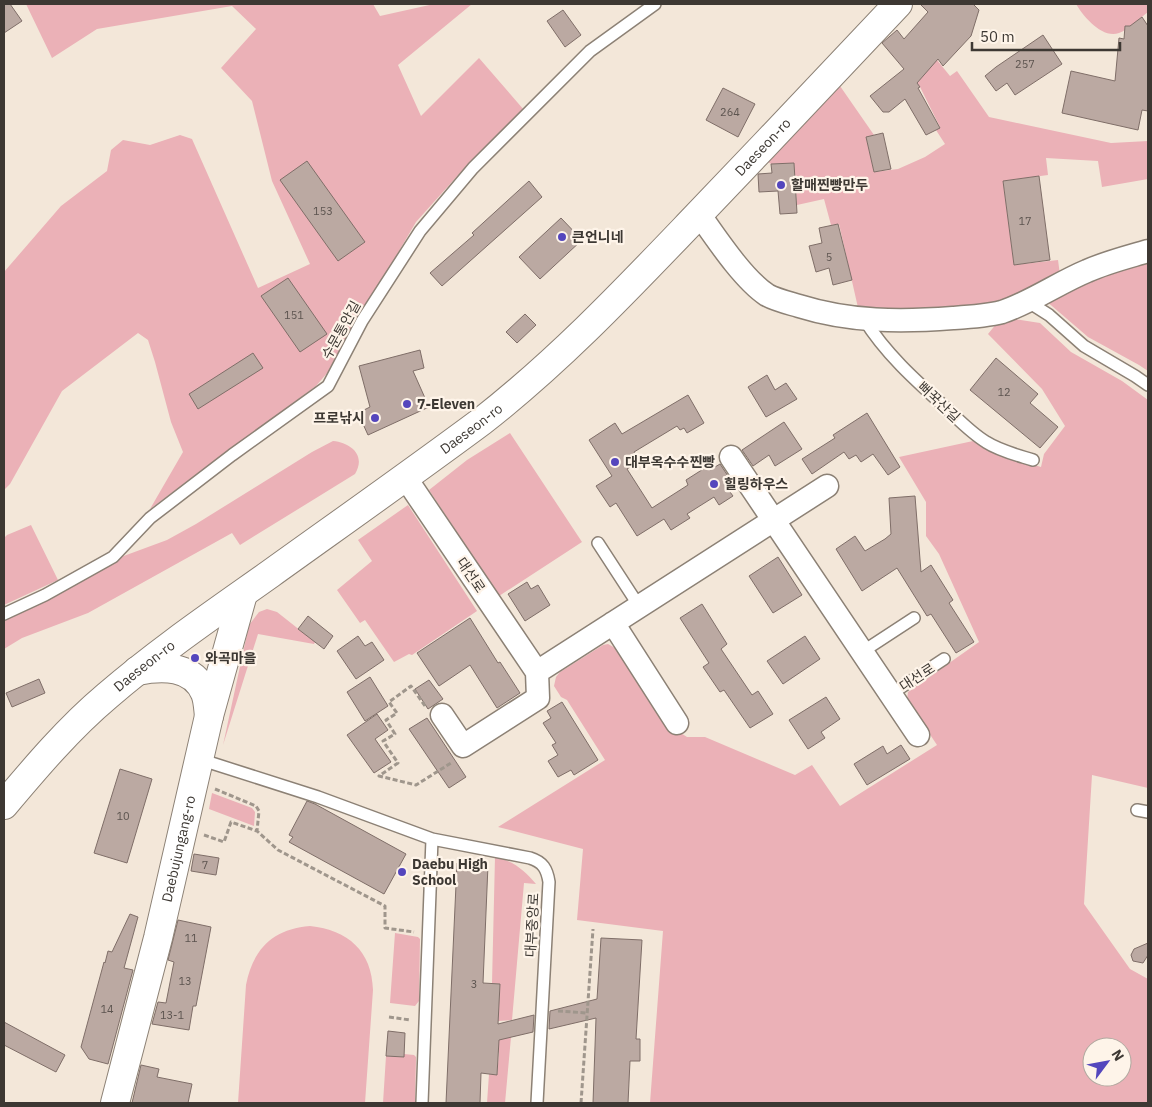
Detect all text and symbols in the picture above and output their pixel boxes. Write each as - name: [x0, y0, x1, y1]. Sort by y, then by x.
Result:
- scale bar: [972, 20, 1120, 52]
- text: 50 m: [980, 27, 1015, 46]
- house number: 257: [1015, 57, 1035, 71]
- house number: 264: [720, 105, 740, 119]
- street label: Daeseon-ro: [731, 114, 795, 180]
- place label: 할매찐빵만두: [791, 176, 868, 194]
- marker: 할매찐빵만두: [775, 179, 787, 191]
- house number: 153: [313, 204, 333, 218]
- house number: 17: [1018, 214, 1032, 228]
- place label: 큰언니네: [572, 228, 624, 246]
- marker: 큰언니네: [556, 231, 568, 243]
- house number: 5: [826, 250, 832, 264]
- street label: 수문통안길: [318, 297, 364, 363]
- house number: 151: [284, 308, 304, 322]
- street label: 뻐꾹산길: [914, 378, 964, 426]
- house number: 12: [997, 385, 1011, 399]
- place label: 7-Eleven: [417, 395, 475, 413]
- marker: 7-Eleven: [401, 398, 413, 410]
- street label: Daeseon-ro: [436, 399, 506, 458]
- place label: 프로낚시: [313, 409, 365, 427]
- marker: 프로낚시: [369, 412, 381, 424]
- place label: 대부옥수수찐빵: [625, 453, 715, 471]
- marker: 대부옥수수찐빵: [609, 456, 621, 468]
- place label: 힐링하우스: [724, 475, 789, 493]
- marker: 힐링하우스: [708, 478, 720, 490]
- street label: 대선로: [453, 554, 489, 596]
- street label: Daeseon-ro: [110, 636, 179, 696]
- place label: 와곡마을: [205, 649, 257, 667]
- marker: 와곡마을: [189, 652, 201, 664]
- street label: 대선로: [896, 659, 938, 695]
- street label: Daebujungang-ro: [158, 794, 199, 904]
- house number: 10: [116, 809, 130, 823]
- place label: Daebu High School: [412, 855, 488, 889]
- house number: 7: [202, 858, 208, 872]
- marker: Daebu High School: [396, 866, 408, 878]
- street label: 대부중앙로: [521, 892, 543, 958]
- house number: 11: [184, 931, 198, 945]
- house number: 13: [178, 974, 192, 988]
- house number: 3: [471, 977, 477, 991]
- house number: 14: [100, 1002, 114, 1016]
- house number: 13-1: [160, 1008, 184, 1022]
- north arrow: [1082, 1037, 1132, 1087]
- text: N: [1108, 1046, 1128, 1064]

